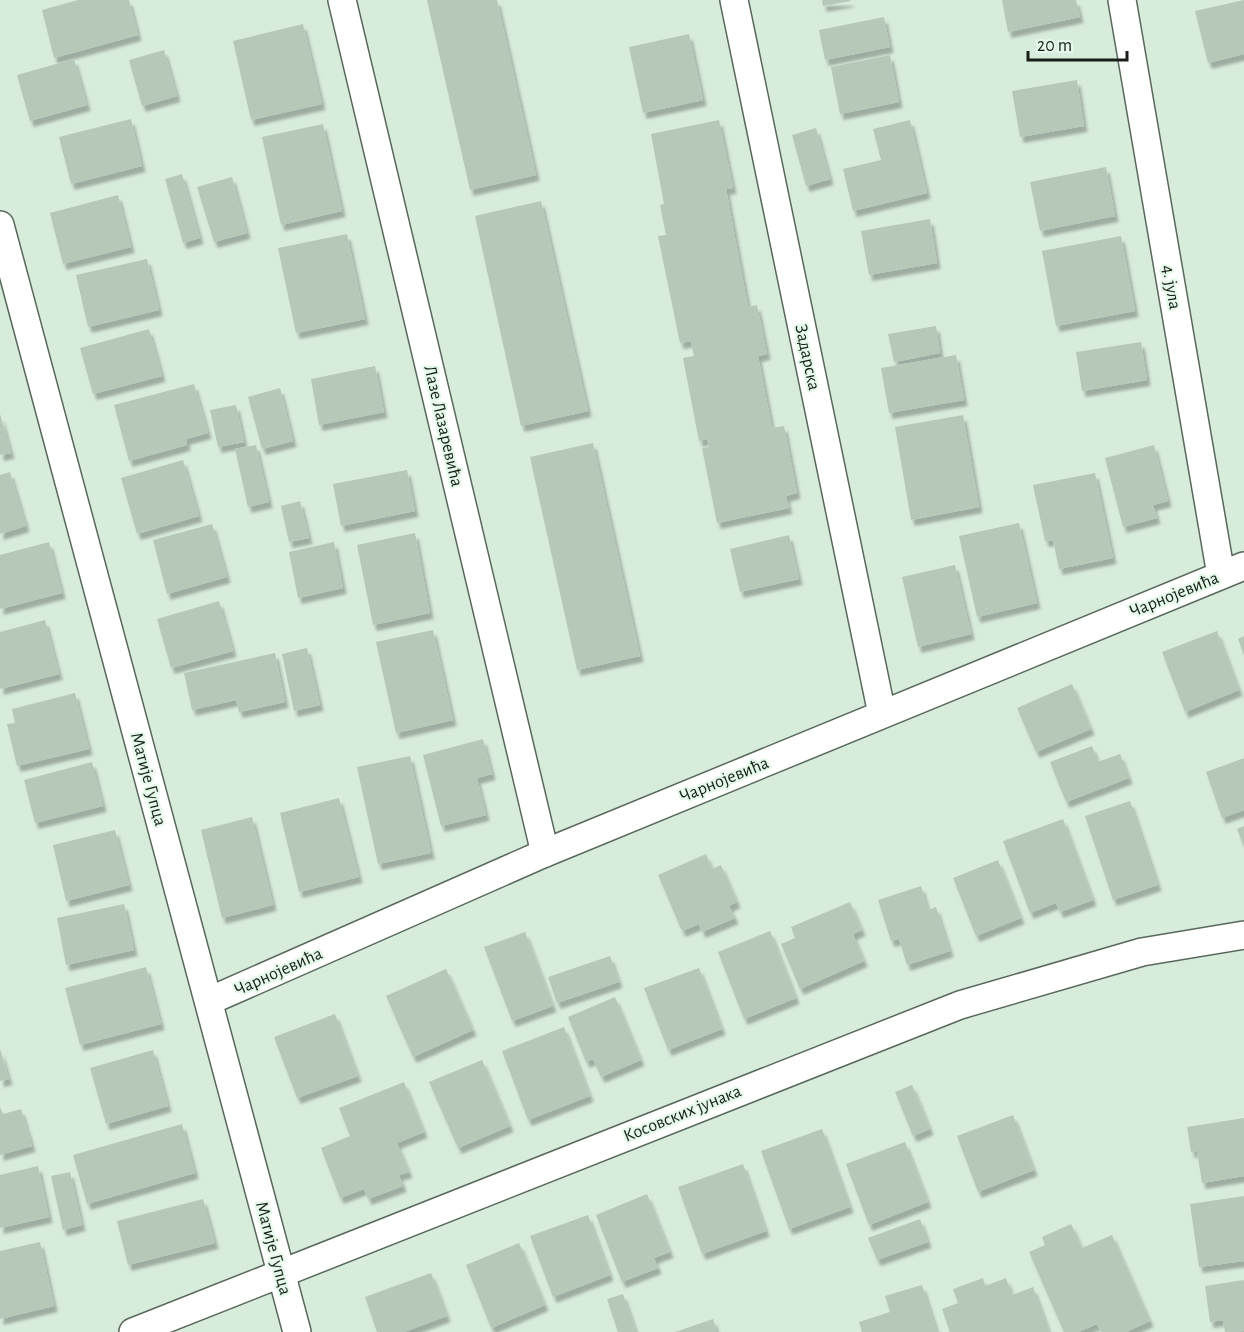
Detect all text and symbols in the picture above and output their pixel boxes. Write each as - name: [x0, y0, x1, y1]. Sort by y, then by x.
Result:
- scale bar: [1028, 24, 1127, 62]
- text: 20 m: [1037, 37, 1072, 55]
- street label: 4. јула: [1158, 264, 1184, 311]
- street label: Задарска: [791, 322, 823, 392]
- street label: Лазе Лазаревића: [420, 364, 466, 488]
- street label: Чарнојевића: [1127, 569, 1221, 621]
- street label: Матије Гупца: [127, 731, 169, 828]
- street label: Чарнојевића: [677, 754, 771, 806]
- street label: Чарнојевића: [232, 945, 325, 999]
- street label: Косовских јунака: [621, 1082, 744, 1146]
- street label: Матије Гупца: [252, 1200, 294, 1297]

